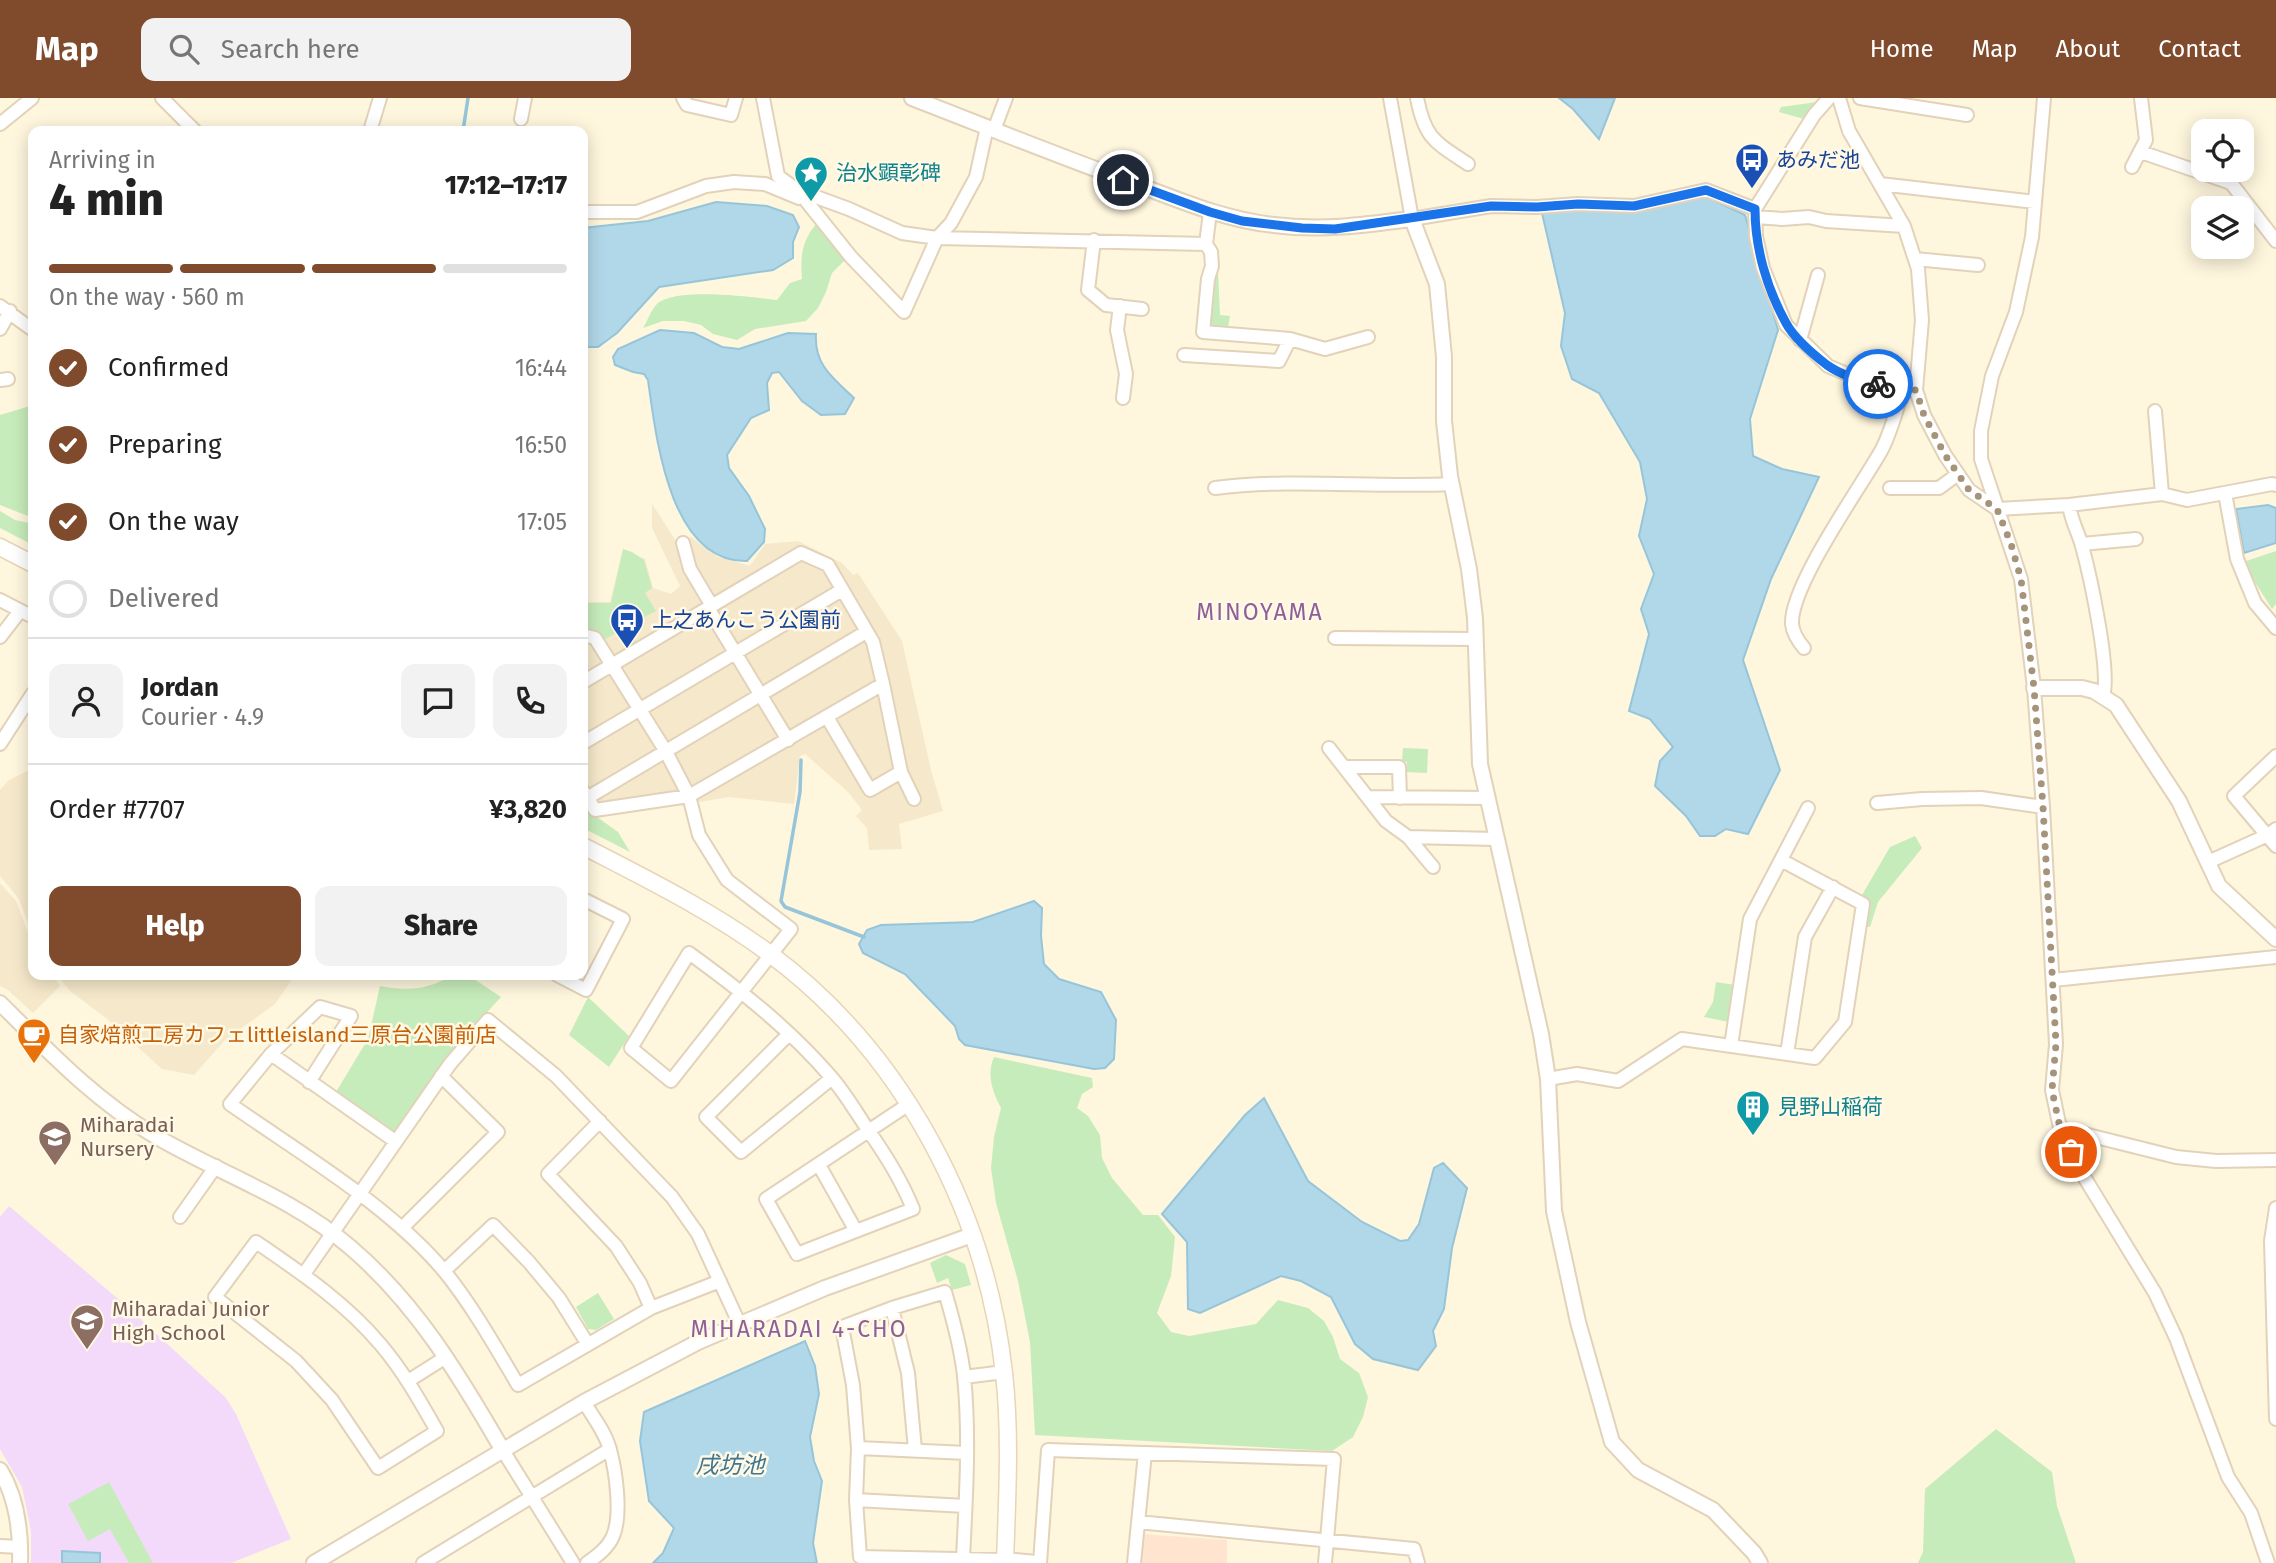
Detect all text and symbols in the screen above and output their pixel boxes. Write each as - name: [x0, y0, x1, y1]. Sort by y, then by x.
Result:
- search box: [141, 18, 631, 81]
- text: Map: [35, 29, 99, 69]
- icon: search: [165, 30, 203, 68]
- text: Search here: [221, 34, 360, 65]
- text: Home: [1870, 35, 1934, 63]
- text: Map: [1972, 35, 2018, 63]
- text: About: [2056, 35, 2120, 63]
- text: Contact: [2158, 35, 2241, 63]
- map controls: [2191, 119, 2254, 259]
- button: locate: [2191, 119, 2254, 182]
- bus stop icon: あみだ池: [1733, 141, 1771, 190]
- text: Arriving in: [49, 146, 156, 174]
- place label: あみだ池: [1776, 147, 1860, 173]
- pin: [1093, 150, 1153, 210]
- place icon: 治水顕彰碑: [792, 154, 830, 203]
- place label: 治水顕彰碑: [836, 160, 941, 186]
- icon: home: [1104, 161, 1142, 199]
- text: 17:12–17:17: [445, 170, 567, 201]
- text: 4 min: [49, 172, 164, 227]
- button: layers: [2191, 196, 2254, 259]
- text: On the way · 560 m: [49, 283, 245, 311]
- icon: check: [49, 349, 87, 387]
- courier: [1843, 349, 1913, 419]
- text: Confirmed: [108, 352, 229, 383]
- text: 16:44: [515, 354, 567, 382]
- icon: bike: [1859, 365, 1897, 403]
- icon: check: [49, 426, 87, 464]
- text: Preparing: [108, 429, 221, 460]
- text: 16:50: [515, 431, 567, 459]
- icon: check: [49, 503, 87, 541]
- text: On the way: [108, 506, 239, 537]
- text: 17:05: [517, 508, 567, 536]
- text: Delivered: [108, 583, 220, 614]
- district label: MINOYAMA: [1196, 598, 1324, 626]
- bus stop icon: 上之あんこう公園前: [608, 601, 646, 650]
- place label: 上之あんこう公園前: [652, 607, 841, 633]
- button: person: [49, 664, 123, 738]
- button: chat: [401, 664, 475, 738]
- button: phone: [493, 664, 567, 738]
- text: Jordan: [141, 672, 219, 703]
- text: Courier · 4.9: [141, 703, 264, 731]
- text: Order #7707: [49, 794, 185, 825]
- text: ¥3,820: [489, 794, 567, 825]
- button: Help: [49, 886, 301, 966]
- button: Share: [315, 886, 567, 966]
- cafe icon: 自家焙煎工房カフェlittleisland三原台公園前店: [15, 1016, 53, 1065]
- place label: 自家焙煎工房カフェlittleisland三原台公園前店: [58, 1022, 497, 1048]
- building icon: 見野山稲荷: [1734, 1088, 1772, 1137]
- place label: 見野山稲荷: [1778, 1094, 1883, 1120]
- place label: Miharadai Nursery: [80, 1112, 175, 1162]
- school or university icon: Miharadai Nursery: [36, 1118, 74, 1167]
- pin: [2041, 1122, 2101, 1182]
- icon: bag: [2052, 1133, 2090, 1171]
- place label: Miharadai Junior High School: [112, 1296, 269, 1346]
- school or university icon: Miharadai Junior High School: [68, 1302, 106, 1351]
- district label: MIHARADAI 4-CHO: [690, 1315, 908, 1343]
- water label: 戌坊池: [696, 1451, 767, 1479]

